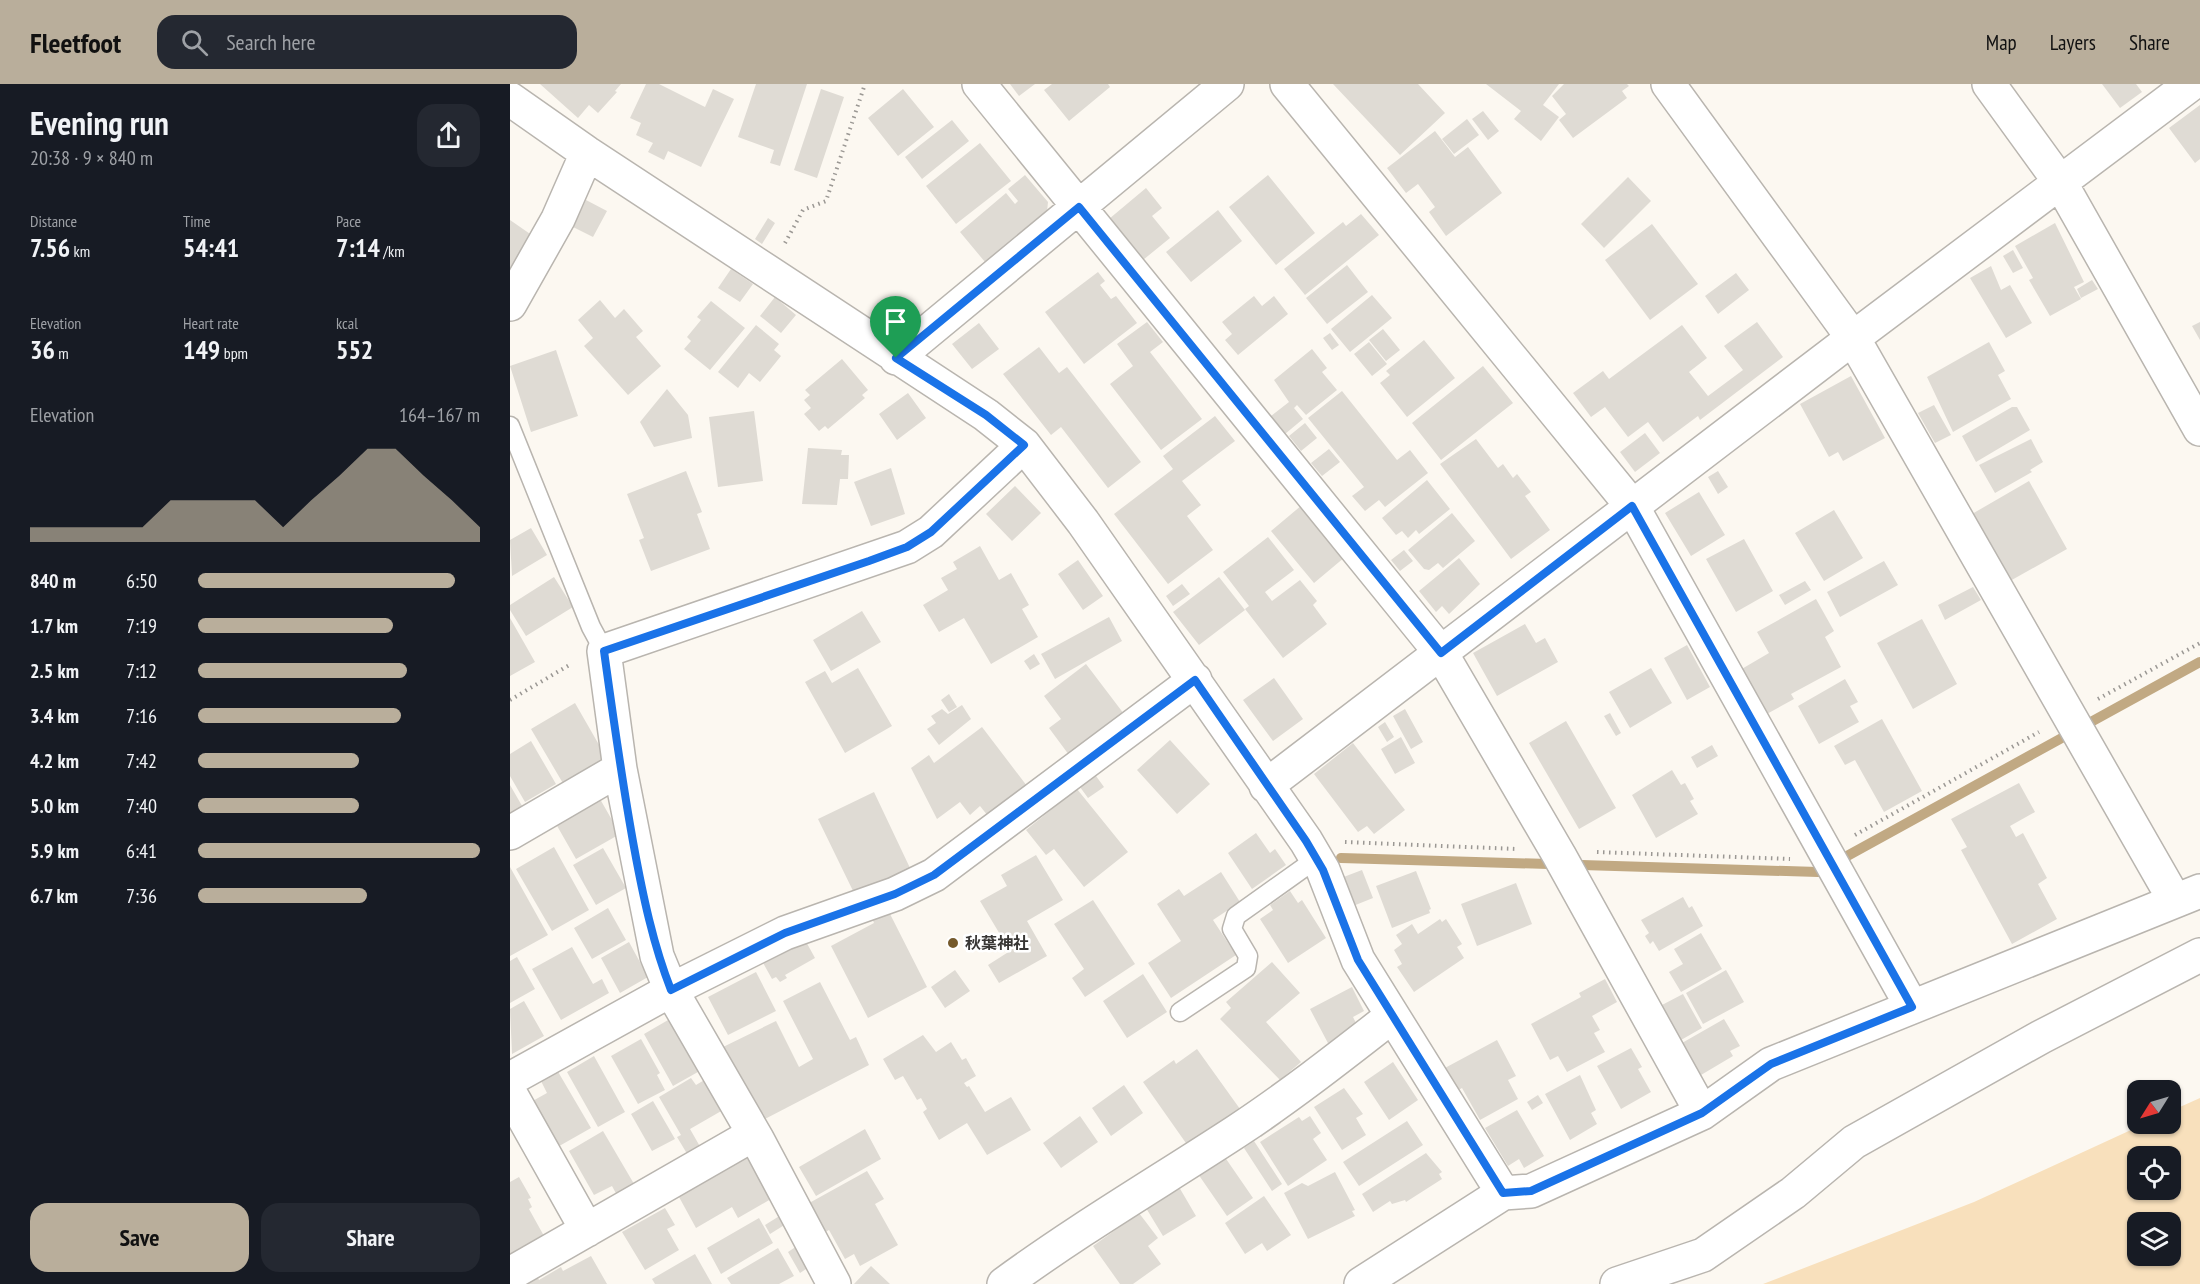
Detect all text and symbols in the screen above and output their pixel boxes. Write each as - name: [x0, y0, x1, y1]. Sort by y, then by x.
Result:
- search box: [157, 15, 577, 69]
- text: Fleetfoot: [30, 24, 121, 61]
- icon: search: [178, 26, 211, 59]
- text: Search here: [226, 28, 316, 56]
- text: Map: [1986, 29, 2017, 56]
- text: Layers: [2050, 29, 2096, 56]
- text: Share: [2129, 29, 2170, 56]
- text: Evening run: [30, 101, 169, 144]
- button: share: [417, 104, 480, 167]
- text: 20:38 · 9 × 840 m: [30, 145, 153, 171]
- text: Distance: [30, 211, 77, 231]
- text: Time: [183, 211, 211, 231]
- text: Pace: [336, 211, 361, 231]
- text: 7.56: [30, 231, 70, 264]
- text: 54:41: [183, 231, 239, 264]
- text: 7:14: [336, 231, 380, 264]
- text: km: [70, 241, 90, 261]
- text: /km: [380, 241, 405, 261]
- pin: [870, 296, 921, 358]
- icon: arrive: [879, 305, 912, 338]
- text: Elevation: [30, 313, 81, 333]
- text: Heart rate: [183, 313, 239, 333]
- text: kcal: [336, 313, 358, 333]
- text: 36: [30, 333, 55, 366]
- text: 149: [183, 333, 220, 366]
- text: 552: [336, 333, 373, 366]
- text: m: [55, 343, 69, 363]
- text: bpm: [220, 343, 248, 363]
- text: Elevation: [30, 402, 94, 428]
- text: 164–167 m: [399, 402, 480, 428]
- text: 840 m: [30, 568, 76, 594]
- text: 6:50: [126, 568, 157, 594]
- text: 1.7 km: [30, 613, 78, 639]
- text: 7:19: [126, 613, 157, 639]
- text: 2.5 km: [30, 658, 79, 684]
- text: 7:12: [126, 658, 157, 684]
- text: 3.4 km: [30, 703, 79, 729]
- text: 7:16: [126, 703, 157, 729]
- text: 4.2 km: [30, 748, 79, 774]
- text: 7:42: [126, 748, 157, 774]
- text: 5.0 km: [30, 793, 79, 819]
- text: 7:40: [126, 793, 157, 819]
- text: 5.9 km: [30, 838, 79, 864]
- text: 6:41: [126, 838, 157, 864]
- text: 6.7 km: [30, 883, 78, 909]
- text: 7:36: [126, 883, 157, 909]
- place label: 秋葉神社: [965, 933, 1029, 953]
- marker: 秋葉神社: [946, 936, 960, 950]
- north arrow: [2127, 1080, 2181, 1134]
- map controls: [2127, 1080, 2181, 1266]
- button: locate: [2127, 1146, 2181, 1200]
- button: Save: [30, 1203, 249, 1272]
- button: Share: [261, 1203, 480, 1272]
- button: layers: [2127, 1212, 2181, 1266]

